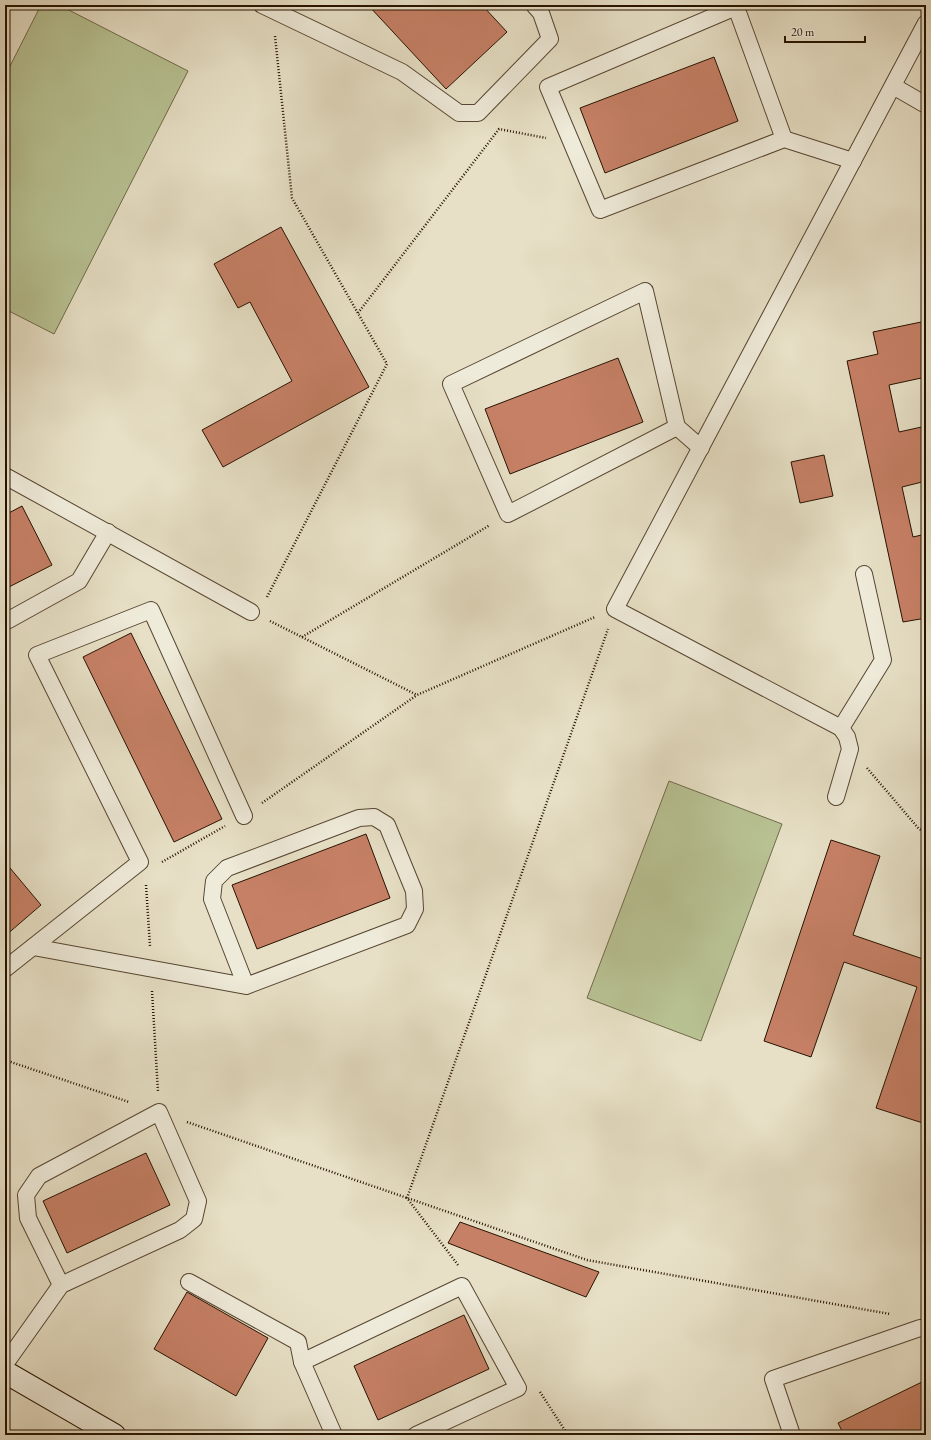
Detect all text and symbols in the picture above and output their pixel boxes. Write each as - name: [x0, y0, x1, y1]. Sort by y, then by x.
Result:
- scale bar: [785, 18, 865, 44]
- text: 20 m: [791, 24, 815, 40]

